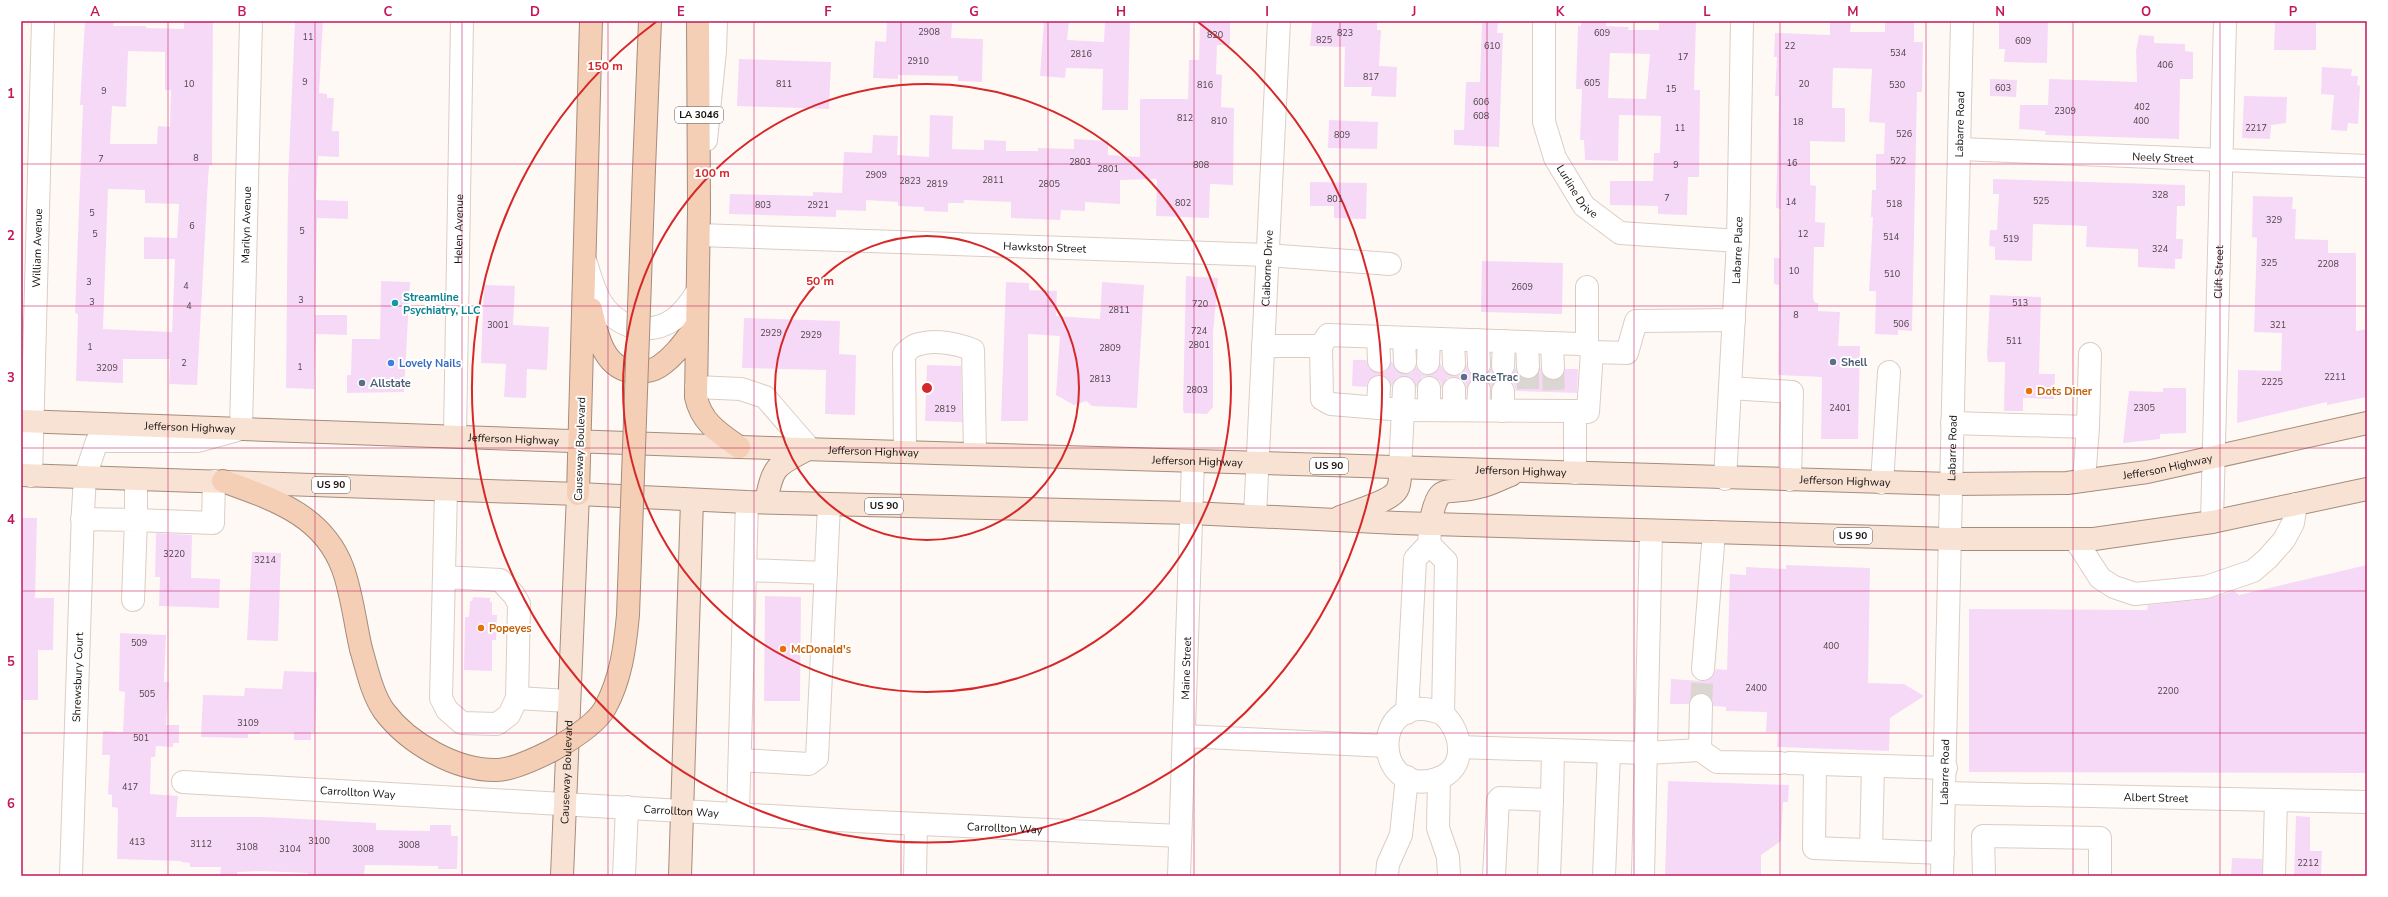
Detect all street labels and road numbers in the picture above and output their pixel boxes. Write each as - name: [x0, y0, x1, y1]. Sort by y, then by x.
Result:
- street label: Labarre Road: [1951, 91, 1968, 157]
- road number: LA 3046: [675, 107, 723, 123]
- street label: Neely Street: [2132, 149, 2194, 166]
- street label: Lurline Drive: [1553, 162, 1601, 222]
- street label: Marilyn Avenue: [238, 186, 254, 264]
- street label: Helen Avenue: [450, 194, 467, 264]
- street label: William Avenue: [28, 208, 46, 288]
- street label: Labarre Place: [1728, 216, 1746, 284]
- street label: Claiborne Drive: [1258, 230, 1276, 307]
- street label: Hawkston Street: [1003, 238, 1087, 256]
- street label: Clift Street: [2210, 245, 2227, 299]
- street label: Causeway Boulevard: [571, 397, 589, 501]
- street label: Labarre Road: [1944, 415, 1960, 481]
- street label: Jefferson Highway: [143, 418, 236, 436]
- street label: Jefferson Highway: [467, 430, 560, 448]
- street label: Jefferson Highway: [827, 442, 919, 460]
- street label: Jefferson Highway: [2121, 450, 2214, 483]
- street label: Jefferson Highway: [1151, 452, 1243, 470]
- road number: US 90: [1310, 458, 1348, 474]
- street label: Jefferson Highway: [1475, 462, 1567, 480]
- street label: Jefferson Highway: [1798, 472, 1891, 490]
- road number: US 90: [312, 477, 350, 493]
- road number: US 90: [865, 498, 903, 514]
- road number: US 90: [1834, 528, 1872, 544]
- street label: Shrewsbury Court: [69, 632, 87, 722]
- street label: Maine Street: [1177, 636, 1195, 700]
- street label: Causeway Boulevard: [557, 720, 576, 824]
- street label: Labarre Road: [1936, 739, 1953, 805]
- street label: Carrollton Way: [320, 782, 396, 802]
- street label: Albert Street: [2124, 789, 2189, 806]
- street label: Carrollton Way: [643, 801, 720, 821]
- street label: Carrollton Way: [967, 819, 1043, 837]

